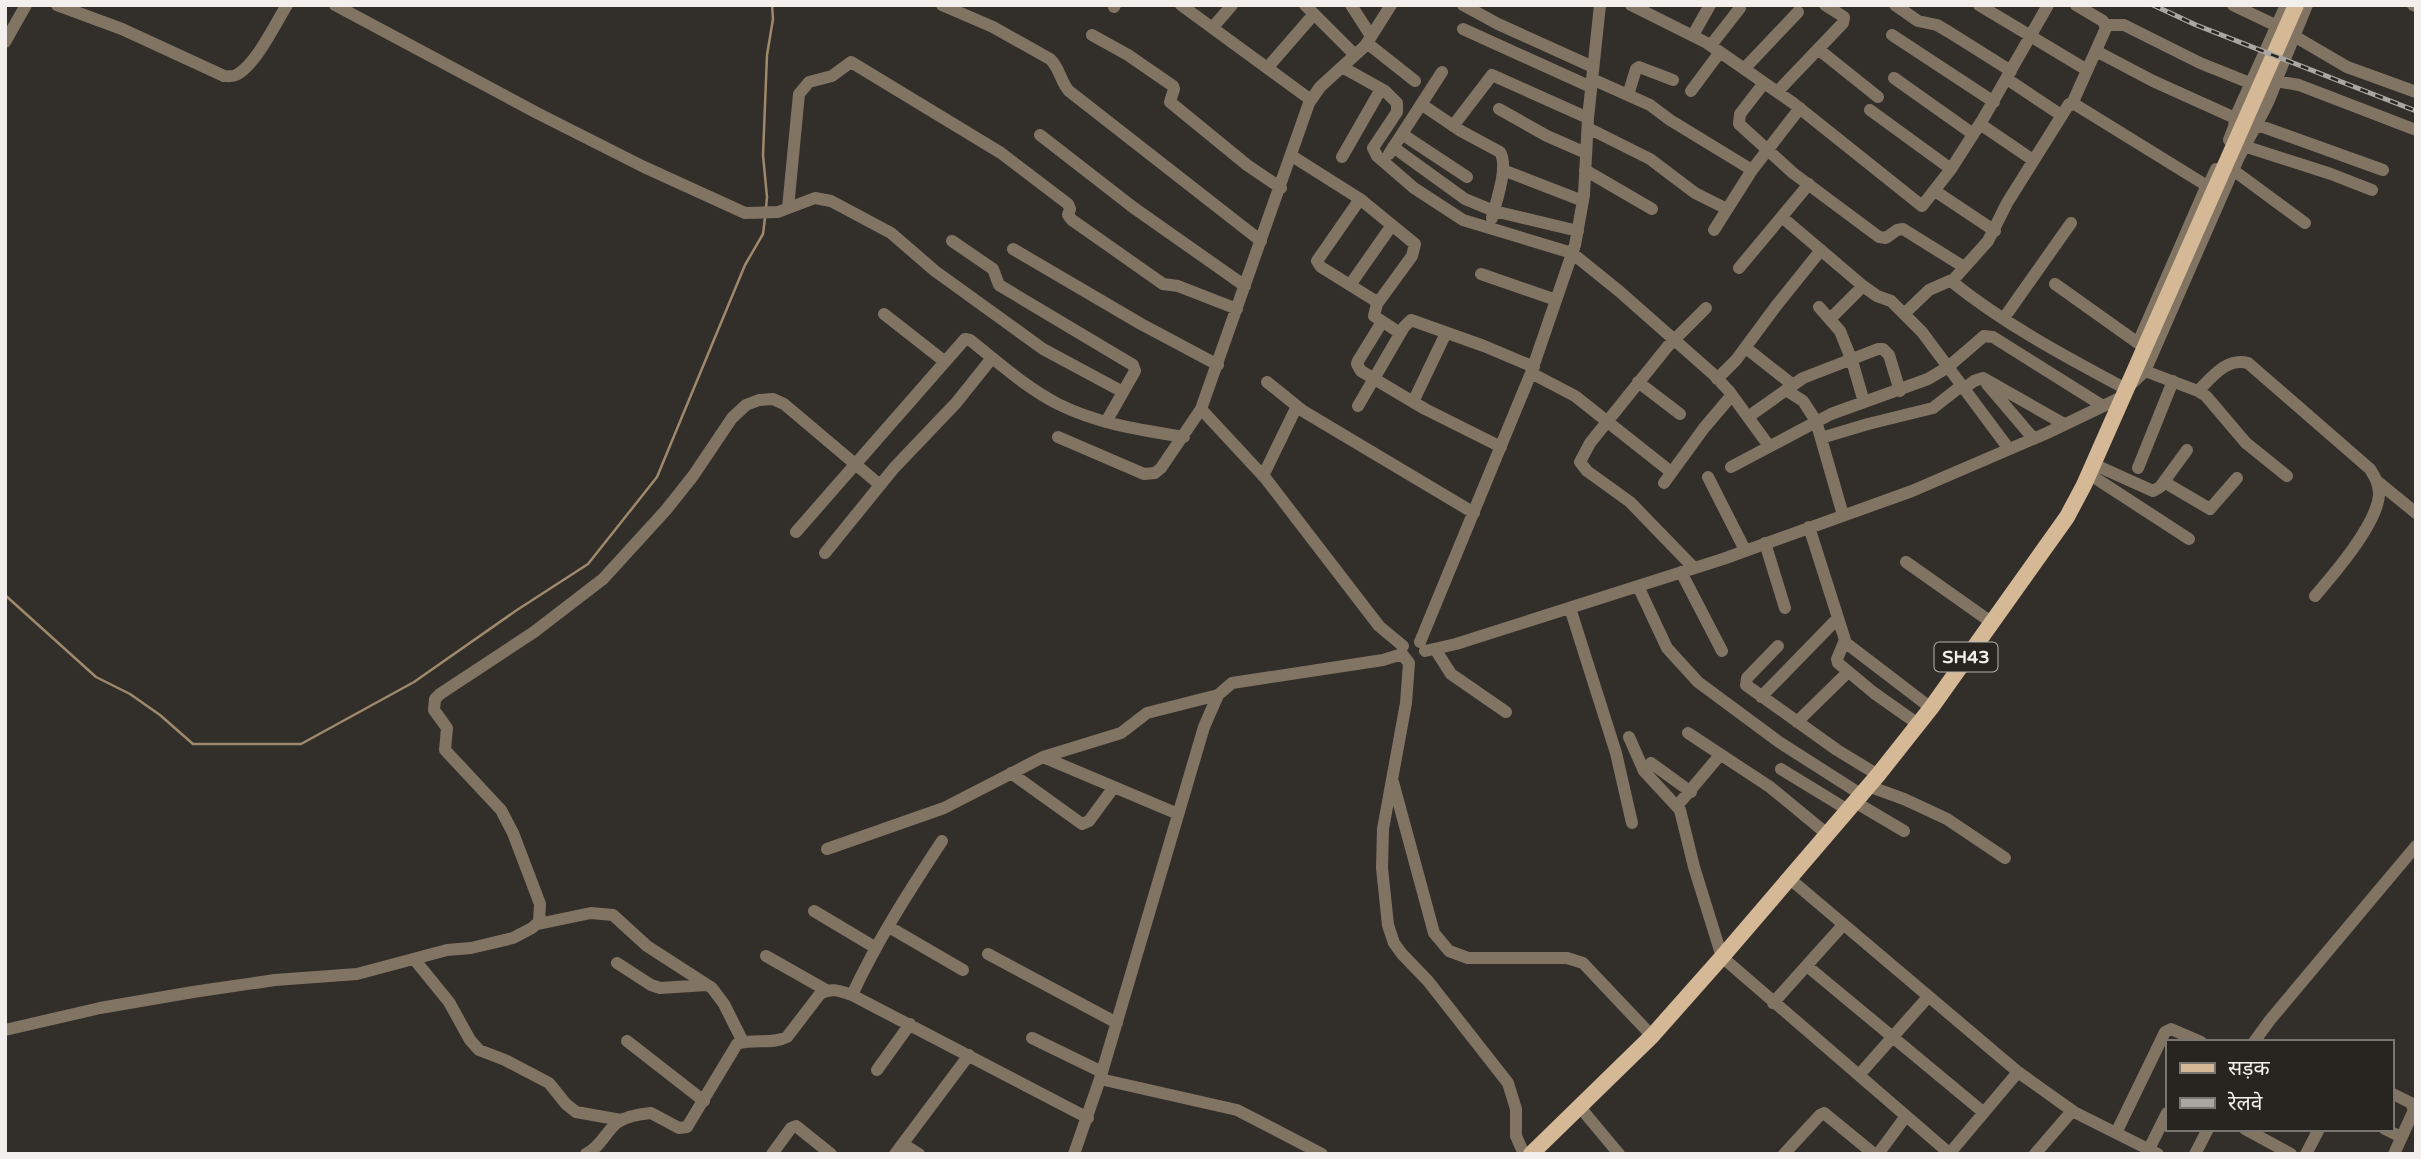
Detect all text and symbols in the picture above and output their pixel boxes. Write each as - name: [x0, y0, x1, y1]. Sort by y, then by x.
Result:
- road number: SH43: [1934, 642, 1997, 672]
- legend: [2166, 1040, 2393, 1131]
- text: सड़क: [2228, 1056, 2270, 1081]
- text: रेलवे: [2227, 1091, 2263, 1116]

